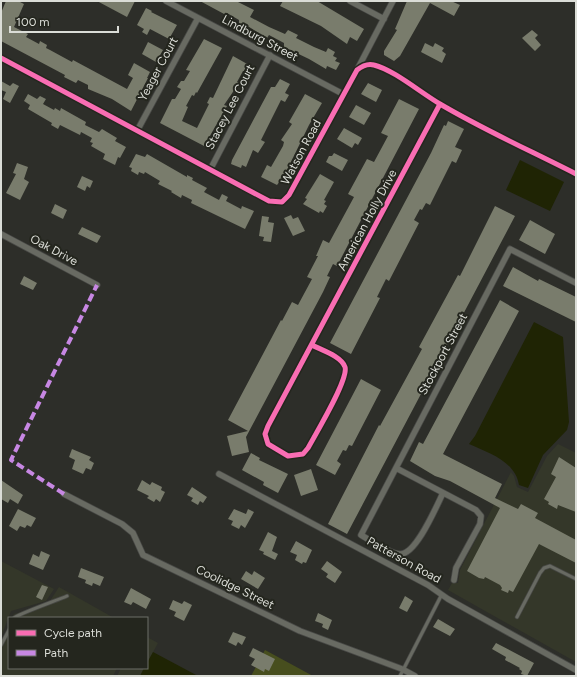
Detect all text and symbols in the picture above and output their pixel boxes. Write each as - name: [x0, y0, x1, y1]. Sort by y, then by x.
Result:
- scale bar: [10, 8, 118, 34]
- street label: Lindburg Street: [220, 12, 301, 64]
- text: 100 m: [16, 15, 50, 29]
- street label: Yeager Court: [135, 34, 181, 104]
- street label: Stacey Lee Court: [203, 62, 258, 152]
- street label: Watson Road: [278, 117, 324, 187]
- street label: American Holly Drive: [334, 167, 400, 273]
- street label: Oak Drive: [28, 232, 81, 269]
- street label: Stockport Street: [416, 310, 471, 397]
- street label: Patterson Road: [365, 534, 443, 586]
- street label: Coolidge Street: [194, 562, 277, 612]
- legend: [8, 617, 148, 669]
- text: Cycle path: [44, 626, 102, 640]
- text: Path: [44, 646, 68, 660]

